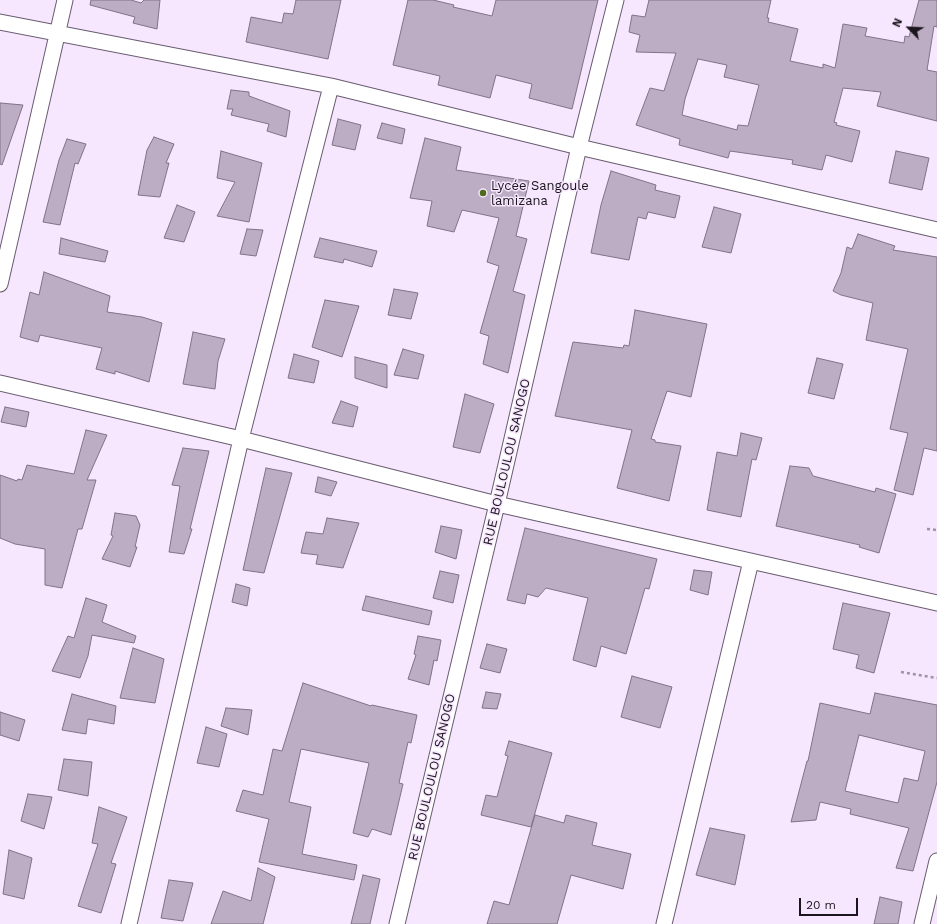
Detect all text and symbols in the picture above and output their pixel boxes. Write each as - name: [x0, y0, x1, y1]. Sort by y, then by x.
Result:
- north arrow: [889, 8, 929, 48]
- text: N: [890, 17, 905, 29]
- place label: Lycée Sangoule lamizana: [491, 178, 589, 209]
- marker: Lycée Sangoule lamizana: [478, 188, 488, 198]
- street label: RUE BOULOULOU SANOGO: [480, 377, 534, 547]
- street label: RUE BOULOULOU SANOGO: [405, 692, 459, 862]
- scale bar: [801, 890, 860, 916]
- text: 20 m: [806, 898, 836, 912]

